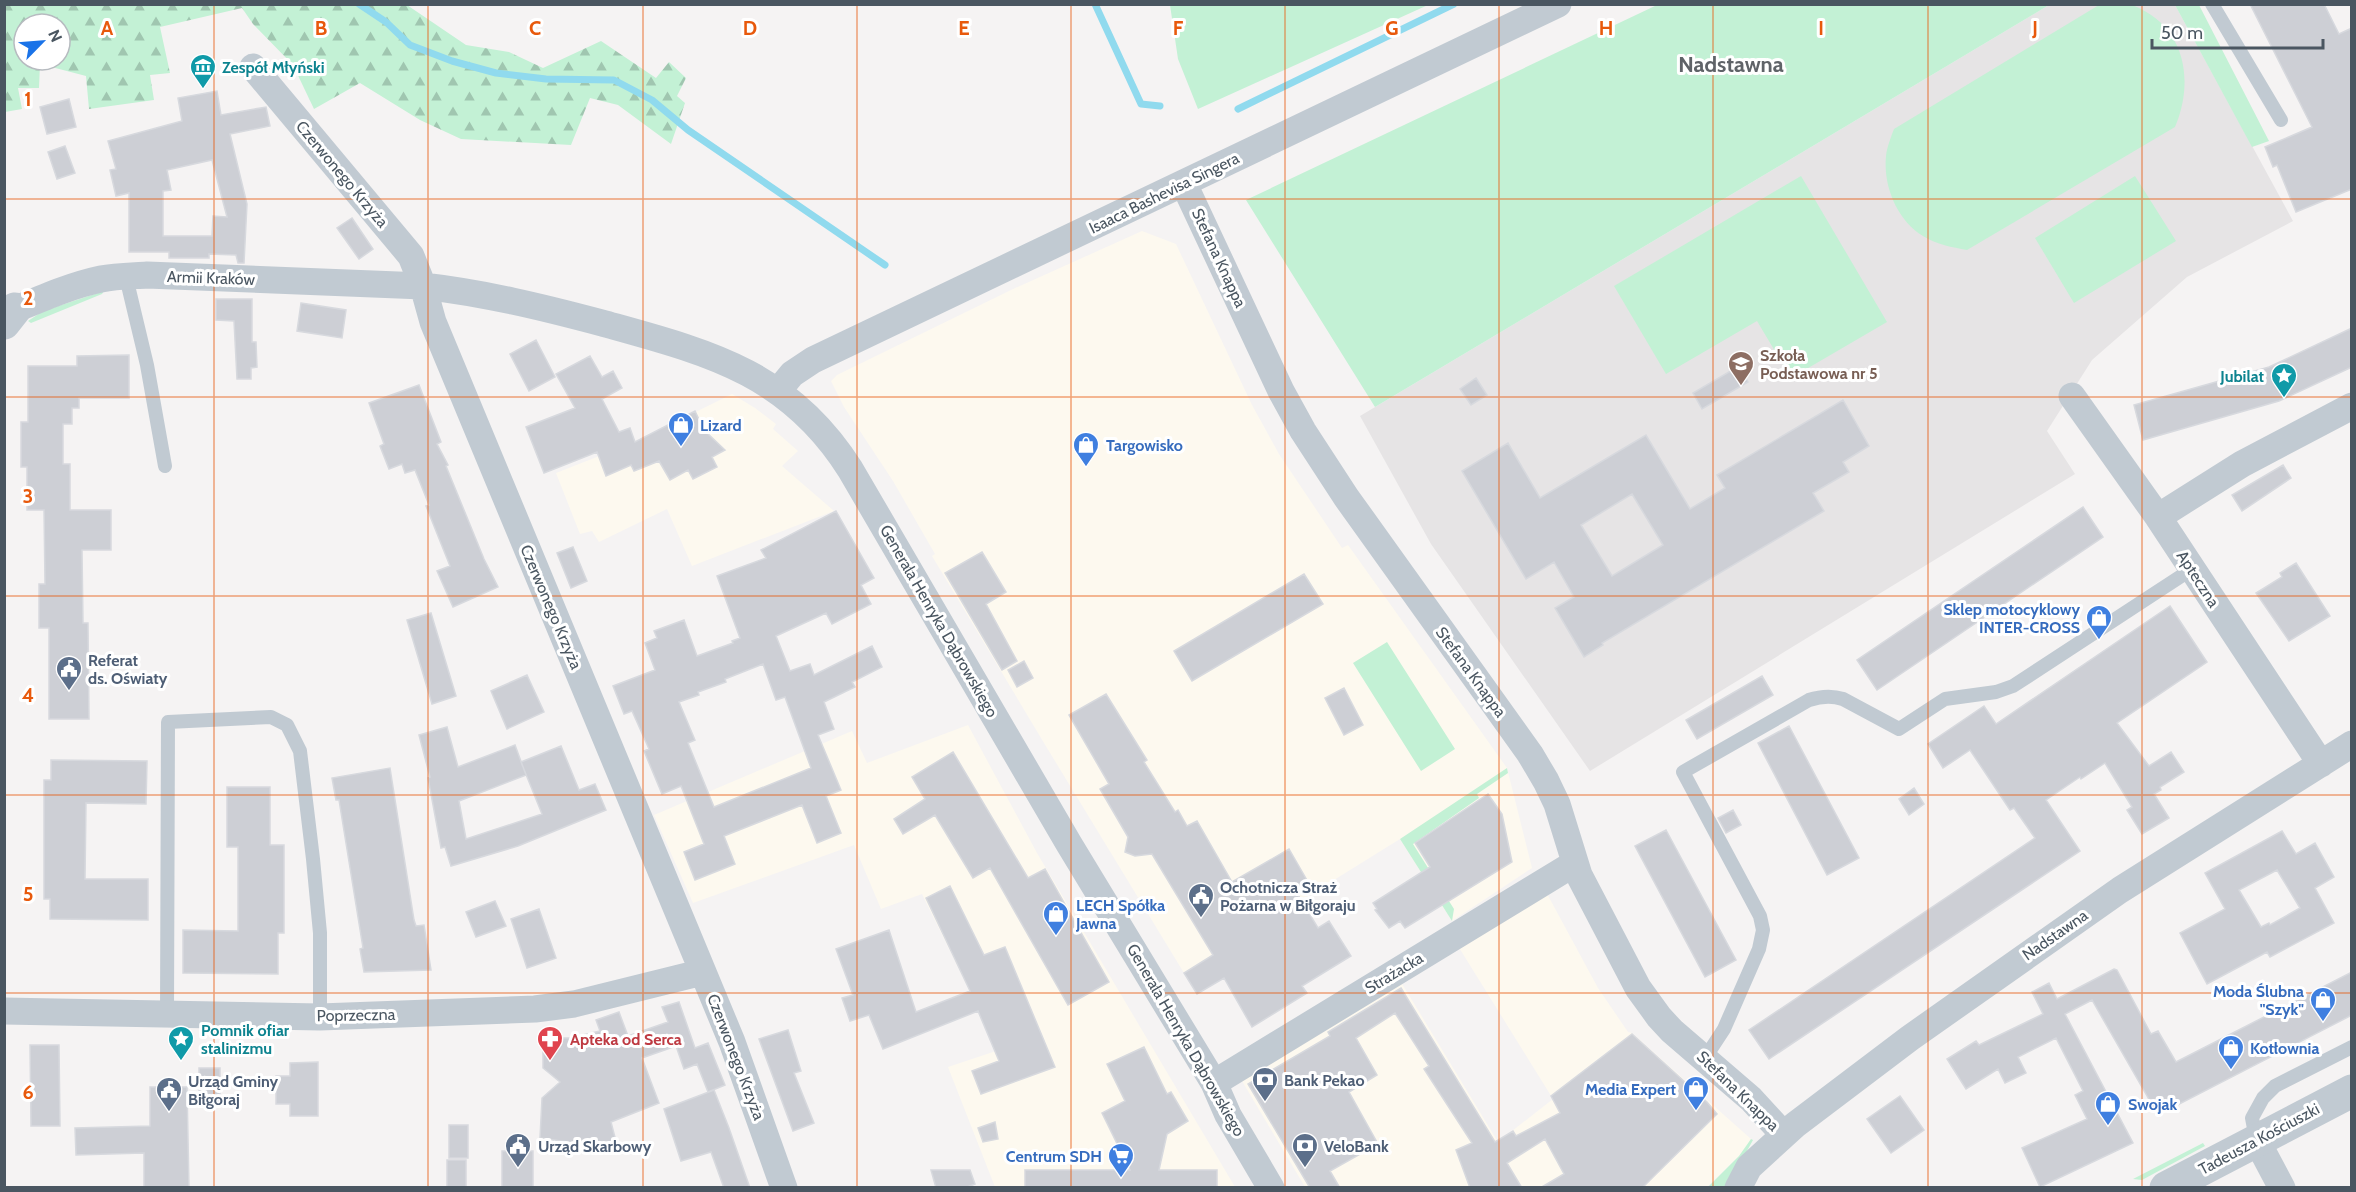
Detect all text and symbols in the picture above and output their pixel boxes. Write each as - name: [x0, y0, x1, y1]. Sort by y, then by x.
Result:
- north arrow: [12, 12, 72, 72]
- scale bar: [2152, 12, 2323, 50]
- text: A: [101, 16, 114, 40]
- text: B: [315, 16, 327, 40]
- text: C: [529, 16, 541, 40]
- text: D: [743, 16, 757, 40]
- text: E: [958, 16, 970, 40]
- text: F: [1173, 16, 1184, 40]
- text: G: [1385, 16, 1399, 40]
- text: H: [1599, 16, 1613, 40]
- text: I: [1818, 16, 1824, 40]
- text: J: [2031, 16, 2038, 40]
- text: 50 m: [2161, 22, 2203, 44]
- text: N: [44, 27, 66, 45]
- district label: Nadstawna: [1678, 51, 1784, 78]
- museum icon: Zespół Młyński: [188, 52, 218, 90]
- place label: Zespół Młyński: [222, 58, 325, 77]
- text: 1: [24, 87, 32, 111]
- street label: Czerwonego Krzyża: [292, 117, 392, 231]
- street label: Isaaca Bashevisa Singera: [1086, 148, 1242, 238]
- street label: Stefana Knappa: [1188, 206, 1250, 311]
- street label: Armii Kraków: [167, 267, 256, 289]
- text: 2: [23, 286, 33, 310]
- place label: Szkoła Podstawowa nr 5: [1760, 346, 1878, 383]
- school or university icon: Szkoła Podstawowa nr 5: [1726, 349, 1756, 387]
- place icon: Jubilat: [2269, 361, 2299, 399]
- place label: Jubilat: [2219, 367, 2264, 386]
- shop icon: Lizard: [666, 410, 696, 448]
- place label: Lizard: [700, 416, 742, 435]
- shop icon: Targowisko: [1071, 430, 1101, 468]
- place label: Targowisko: [1106, 436, 1183, 455]
- text: 3: [23, 484, 33, 508]
- street label: Generała Henryka Dąbrowskiego: [876, 521, 1002, 721]
- street label: Czerwonego Krzyża: [516, 542, 586, 672]
- street label: Apteczna: [2173, 547, 2223, 611]
- place label: Sklep motocyklowy INTER-CROSS: [1943, 600, 2080, 637]
- shop icon: Sklep motocyklowy INTER-CROSS: [2084, 603, 2114, 641]
- street label: Stefana Knappa: [1432, 623, 1510, 721]
- place label: Referat ds. Oświaty: [88, 651, 168, 688]
- public building icon: Referat ds. Oświaty: [54, 654, 84, 692]
- text: 4: [22, 683, 34, 707]
- place label: Ochotnicza Straż Pożarna w Biłgoraju: [1220, 878, 1356, 915]
- public building icon: Ochotnicza Straż Pożarna w Biłgoraju: [1186, 881, 1216, 919]
- text: 5: [23, 882, 33, 906]
- place label: LECH Spółka Jawna: [1075, 896, 1165, 933]
- shop icon: LECH Spółka Jawna: [1041, 899, 1071, 937]
- street label: Nadstawna: [2019, 905, 2092, 964]
- street label: Generała Henryka Dąbrowskiego: [1123, 940, 1249, 1140]
- street label: Strażacka: [1362, 948, 1427, 998]
- place label: Moda Ślubna "Szyk": [2213, 982, 2304, 1019]
- shop icon: Moda Ślubna "Szyk": [2308, 985, 2338, 1023]
- street label: Czerwonego Krzyża: [703, 991, 769, 1123]
- street label: Poprzeczna: [316, 1005, 396, 1025]
- place label: Pomnik ofiar stalinizmu: [201, 1021, 290, 1058]
- place icon: Pomnik ofiar stalinizmu: [166, 1024, 196, 1062]
- pharmacy icon: Apteka od Serca: [535, 1024, 565, 1062]
- place label: Apteka od Serca: [570, 1030, 682, 1049]
- shop icon: Kotłownia: [2216, 1033, 2246, 1071]
- place label: Kotłownia: [2250, 1039, 2319, 1058]
- street label: Stefana Knappa: [1693, 1047, 1783, 1135]
- bank icon: Bank Pekao: [1250, 1065, 1280, 1103]
- place label: Bank Pekao: [1284, 1071, 1365, 1090]
- place label: Urząd Gminy Biłgoraj: [188, 1072, 279, 1109]
- shop icon: Media Expert: [1681, 1074, 1711, 1112]
- public building icon: Urząd Gminy Biłgoraj: [154, 1075, 184, 1113]
- text: 6: [22, 1080, 34, 1104]
- place label: Media Expert: [1585, 1080, 1676, 1099]
- shop icon: Swojak: [2093, 1089, 2123, 1127]
- place label: Swojak: [2128, 1095, 2178, 1114]
- street label: Tadeusza Kościuszki: [2195, 1099, 2323, 1179]
- public building icon: Urząd Skarbowy: [503, 1131, 533, 1169]
- bank icon: VeloBank: [1290, 1131, 1320, 1169]
- place label: Urząd Skarbowy: [538, 1137, 652, 1156]
- place label: VeloBank: [1324, 1137, 1389, 1156]
- supermarket icon: Centrum SDH: [1106, 1141, 1136, 1179]
- place label: Centrum SDH: [1006, 1147, 1102, 1166]

